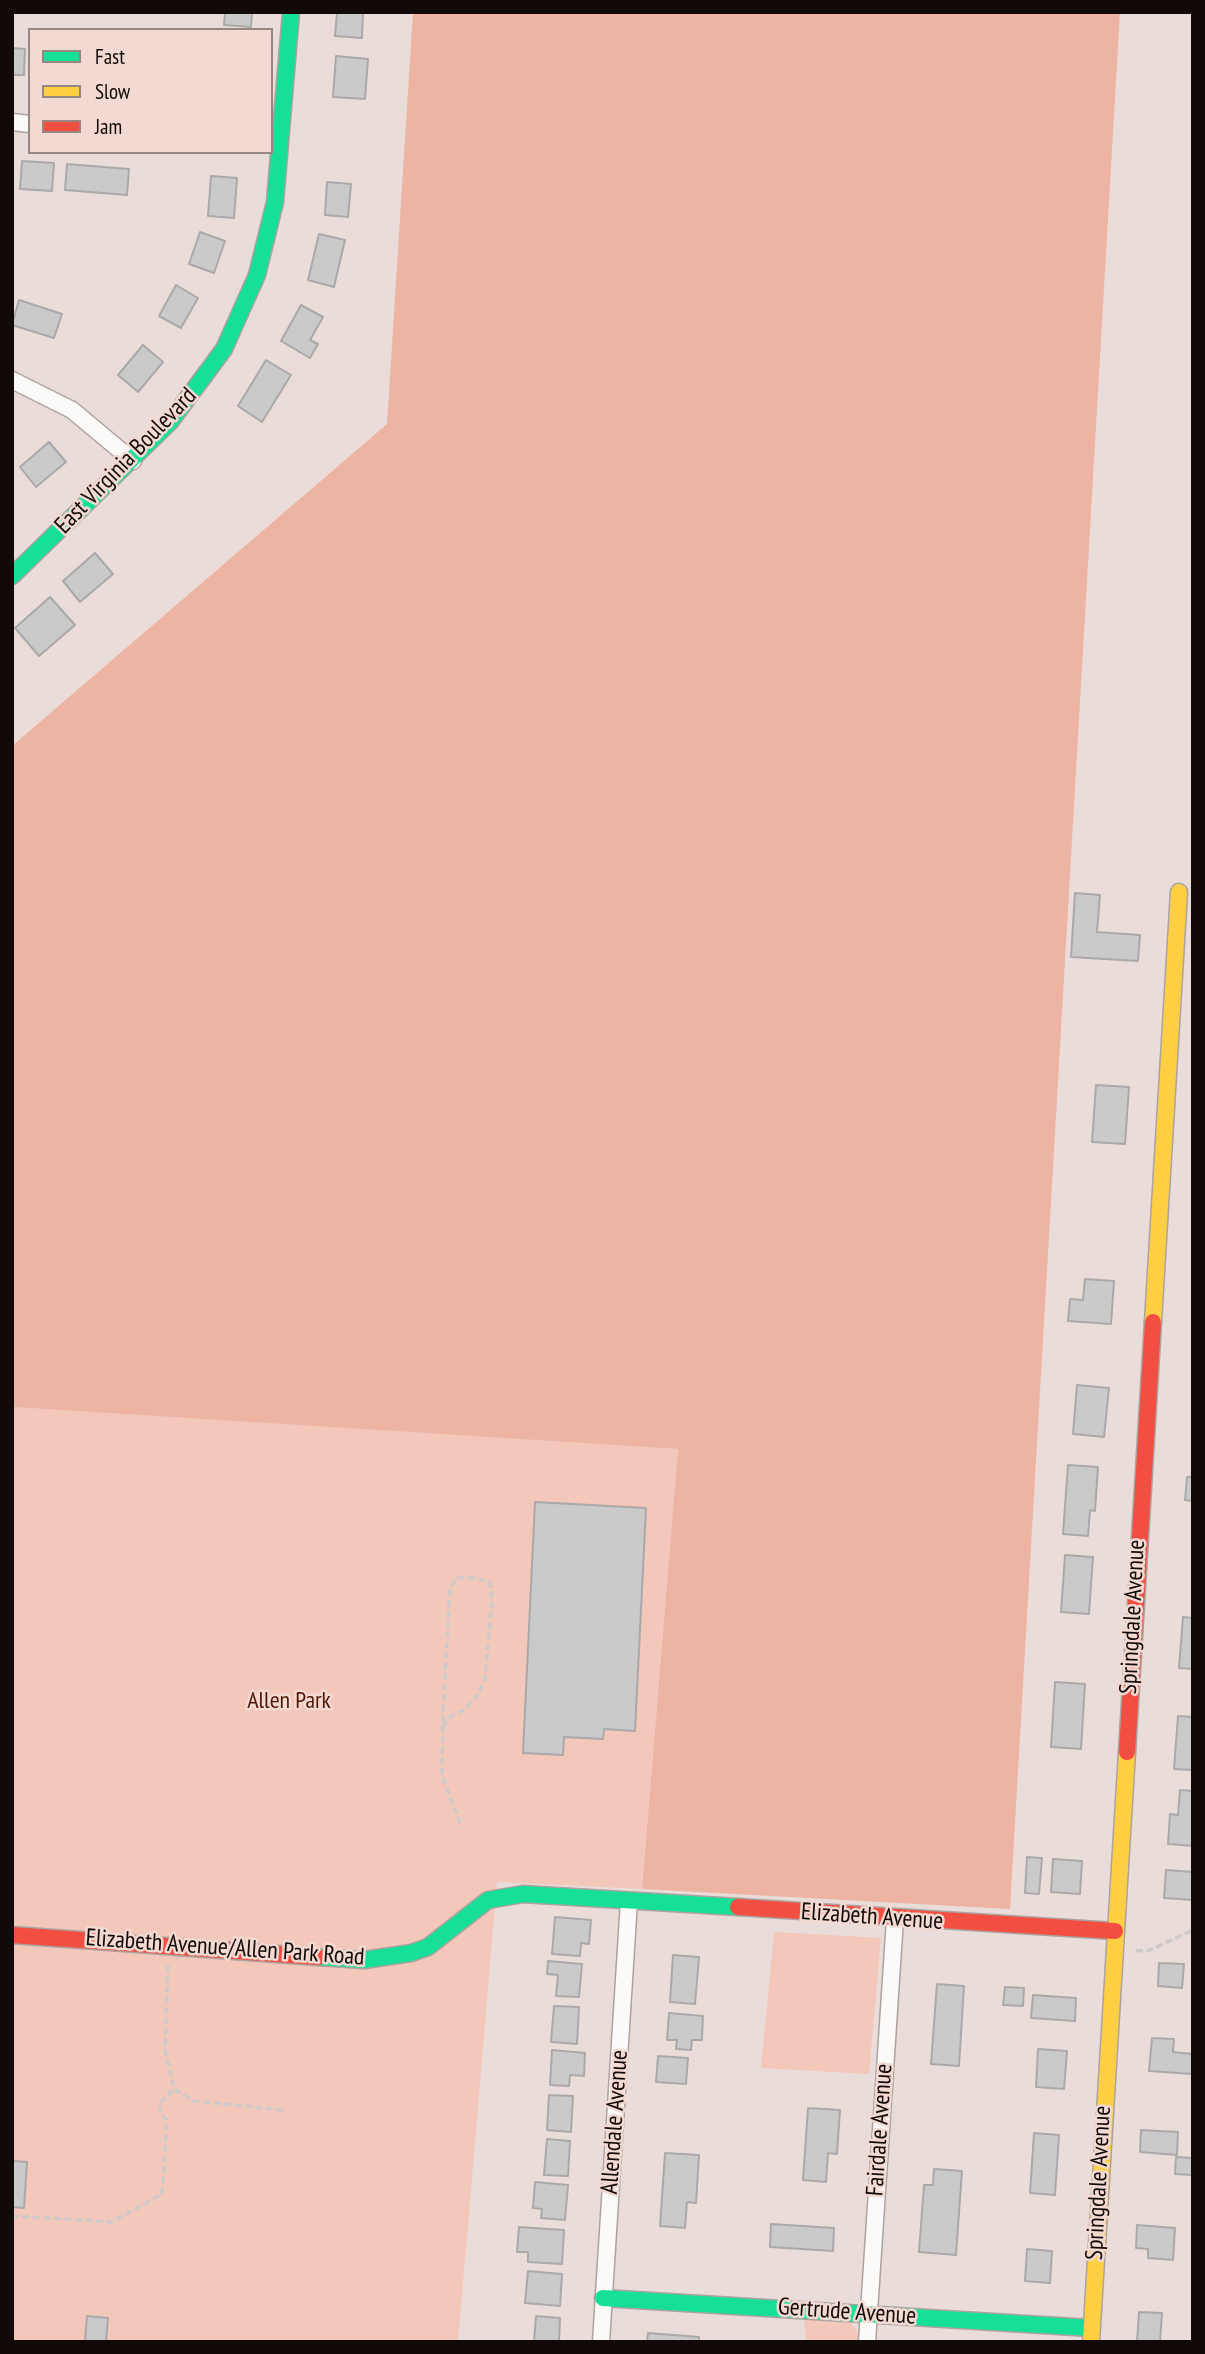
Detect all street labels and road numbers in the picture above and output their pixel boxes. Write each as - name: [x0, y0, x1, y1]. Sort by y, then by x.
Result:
- street label: East Virginia Boulevard: [49, 382, 203, 540]
- street label: Springdale Avenue: [1115, 1539, 1151, 1695]
- street label: Elizabeth Avenue: [800, 1898, 944, 1936]
- street label: Elizabeth Avenue/Allen Park Road: [85, 1924, 365, 1972]
- street label: Allendale Avenue: [596, 2049, 634, 2195]
- street label: Fairdale Avenue: [861, 2063, 899, 2197]
- street label: Springdale Avenue: [1081, 2105, 1117, 2261]
- street label: Gertrude Avenue: [777, 2293, 917, 2331]

